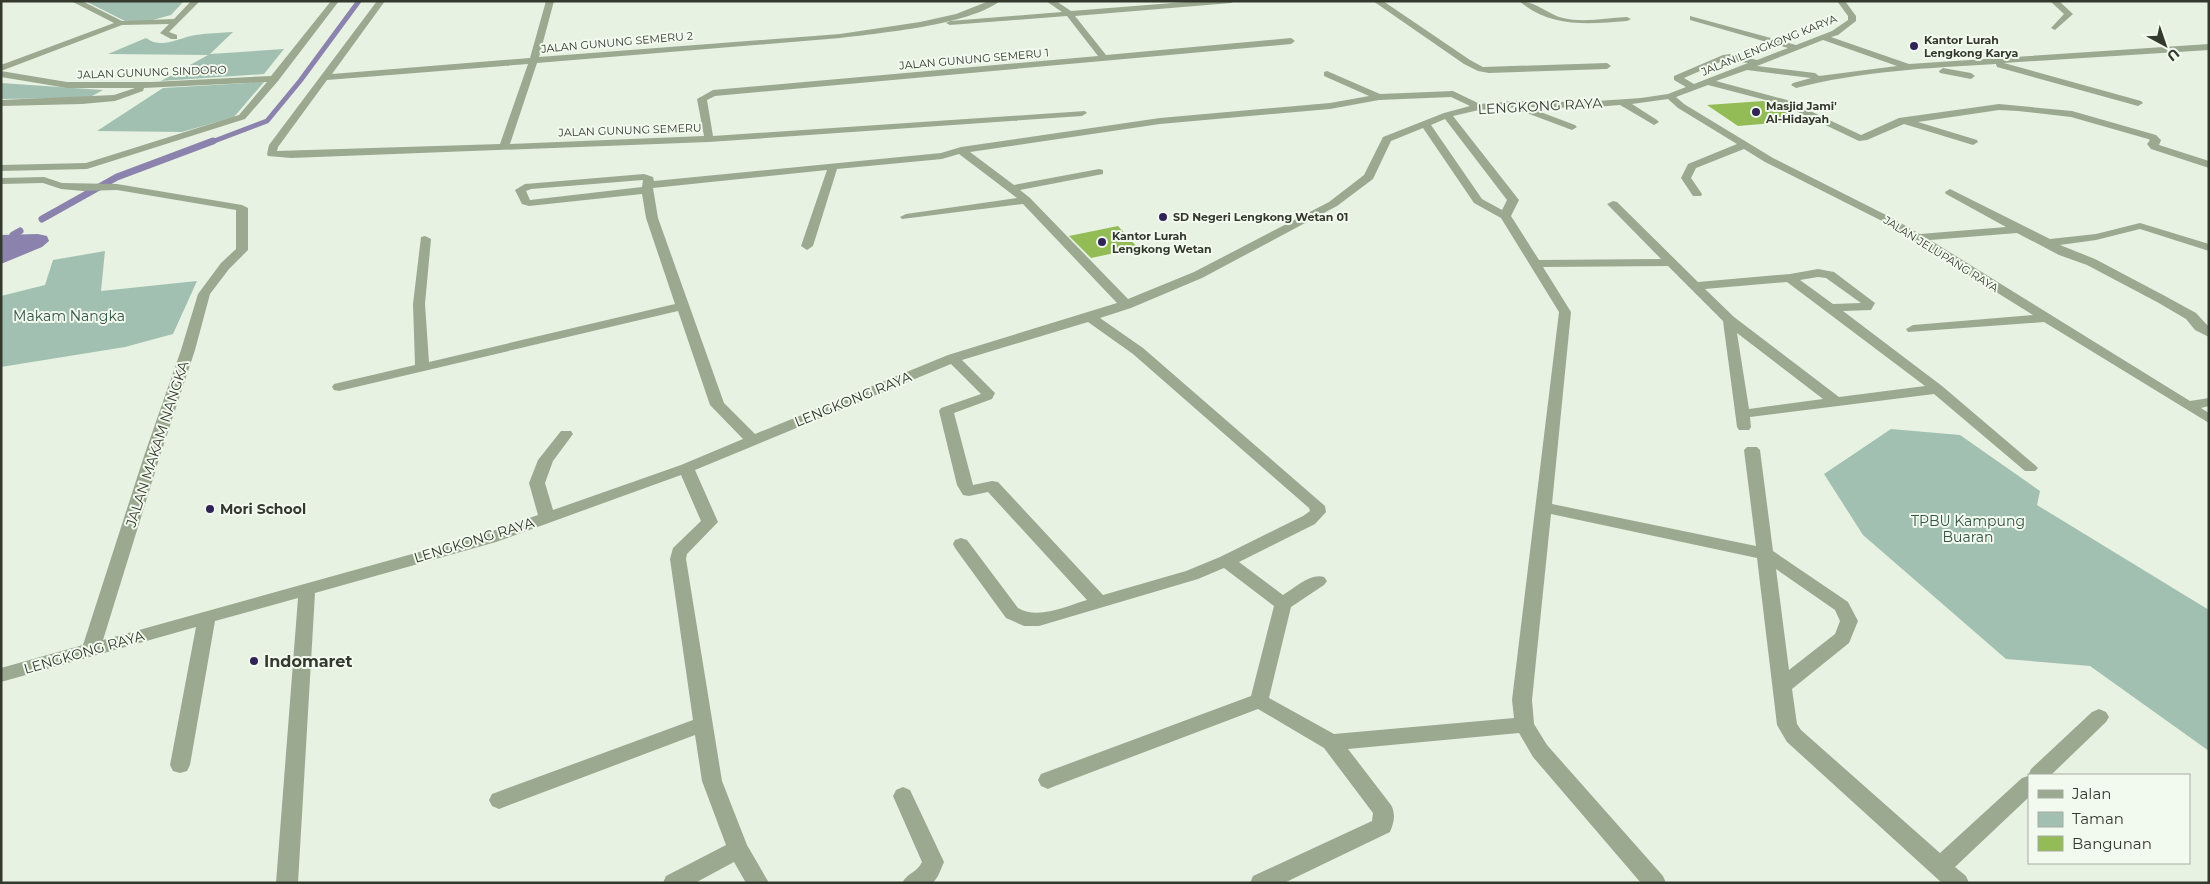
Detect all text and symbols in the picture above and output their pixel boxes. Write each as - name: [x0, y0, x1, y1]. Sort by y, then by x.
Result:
- street label: JALAN LENGKONG KARYA: [1698, 11, 1839, 79]
- north arrow: [2140, 20, 2190, 70]
- street label: JALAN GUNUNG SEMERU 2: [539, 28, 694, 56]
- place label: Kantor Lurah Lengkong Karya: [1924, 33, 2018, 60]
- marker: Kantor Lurah Lengkong Karya: [1908, 40, 1920, 52]
- street label: JALAN GUNUNG SEMERU 1: [898, 45, 1049, 73]
- text: U: [2163, 45, 2183, 65]
- street label: JALAN GUNUNG SINDORO: [76, 62, 227, 82]
- street label: LENGKONG RAYA: [1477, 94, 1604, 118]
- place label: Masjid Jami' Al-Hidayah: [1765, 99, 1837, 126]
- marker: Masjid Jami' Al-Hidayah: [1750, 106, 1762, 118]
- street label: JALAN GUNUNG SEMERU: [557, 121, 702, 140]
- place label: SD Negeri Lengkong Wetan 01: [1173, 210, 1348, 224]
- marker: SD Negeri Lengkong Wetan 01: [1157, 211, 1169, 223]
- street label: JALAN JELUPANG RAYA: [1880, 212, 2001, 295]
- place label: Kantor Lurah Lengkong Wetan: [1112, 229, 1212, 256]
- marker: Kantor Lurah Lengkong Wetan: [1096, 236, 1108, 248]
- park label: Makam Nangka: [13, 307, 125, 325]
- street label: JALAN MAKAM NANGKA: [121, 358, 193, 530]
- street label: LENGKONG RAYA: [792, 367, 915, 431]
- place label: Mori School: [220, 500, 306, 518]
- marker: Mori School: [204, 503, 216, 515]
- park label: TPBU Kampung Buaran: [1911, 512, 2025, 546]
- street label: LENGKONG RAYA: [412, 513, 537, 567]
- street label: LENGKONG RAYA: [22, 626, 147, 678]
- place label: Indomaret: [264, 652, 352, 671]
- marker: Indomaret: [248, 655, 260, 667]
- legend: [2028, 774, 2190, 864]
- text: Jalan: [2071, 784, 2111, 803]
- text: Taman: [2072, 809, 2124, 828]
- text: Bangunan: [2072, 834, 2152, 853]

